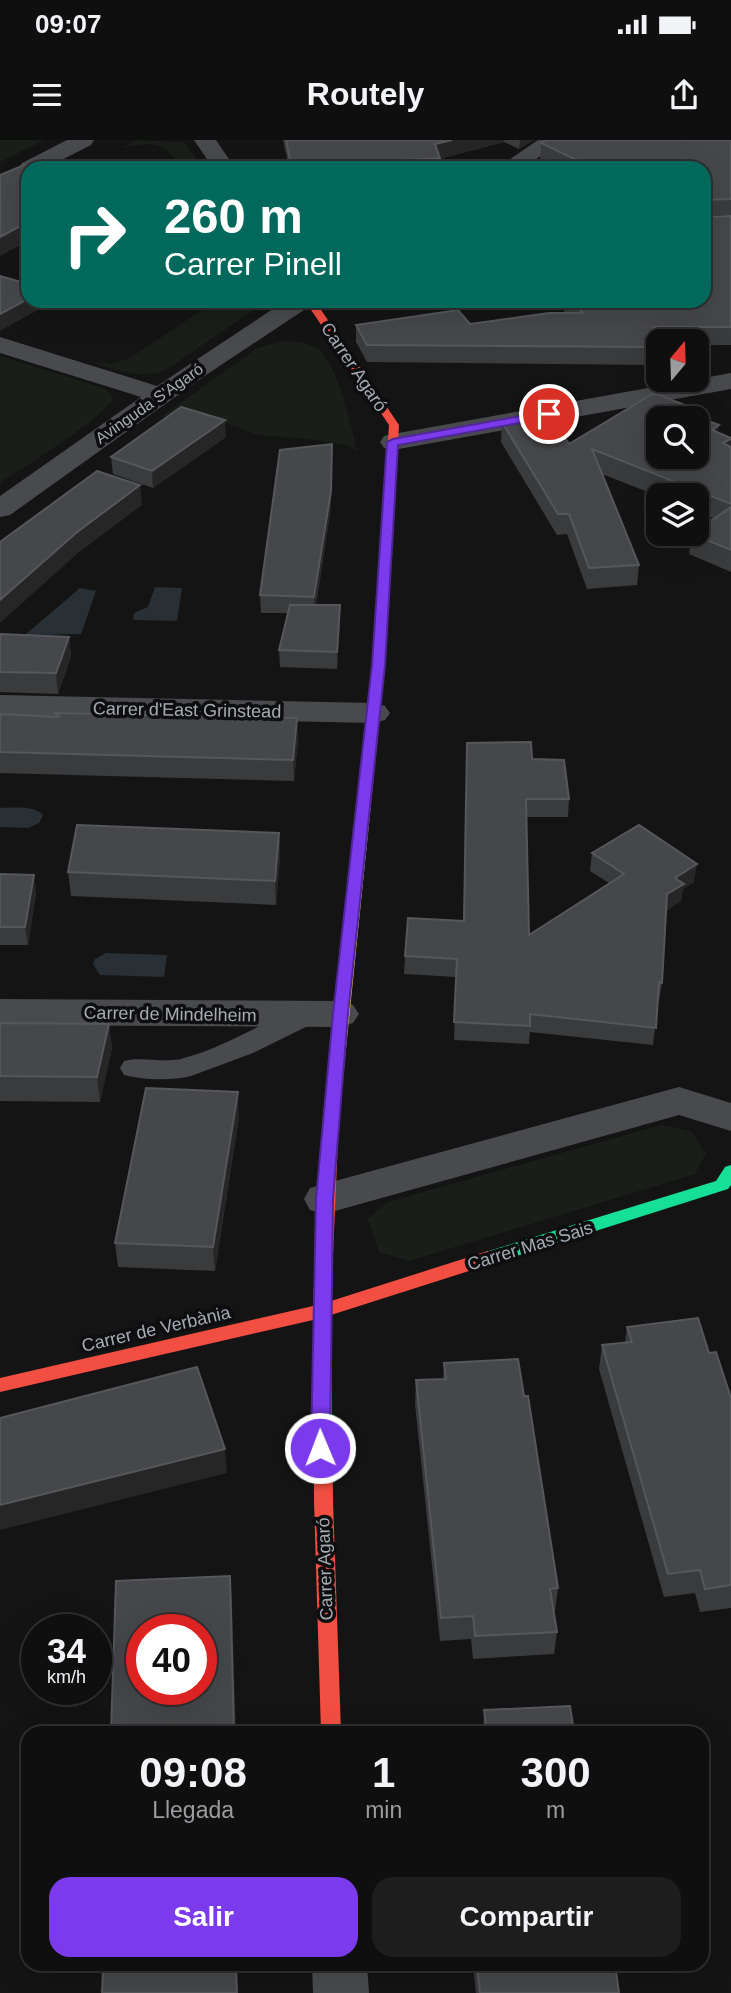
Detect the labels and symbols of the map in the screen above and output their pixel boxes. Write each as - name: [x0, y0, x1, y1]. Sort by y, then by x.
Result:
- street label: Carrer Agaró: [317, 319, 391, 415]
- north arrow: [646, 329, 709, 392]
- street label: Avinguda S'Agaró: [92, 360, 206, 447]
- pin: [519, 384, 579, 444]
- street label: Carrer d'East Grinstead: [93, 698, 281, 722]
- street label: Carrer de Mindelheim: [83, 1002, 257, 1026]
- street label: Carrer Mas Sais: [465, 1217, 595, 1275]
- street label: Carrer de Verbània: [80, 1302, 233, 1356]
- position arrow: [283, 1411, 357, 1485]
- street label: Carrer Agaró: [313, 1517, 337, 1621]
- speed limit sign: 40: [126, 1614, 217, 1705]

